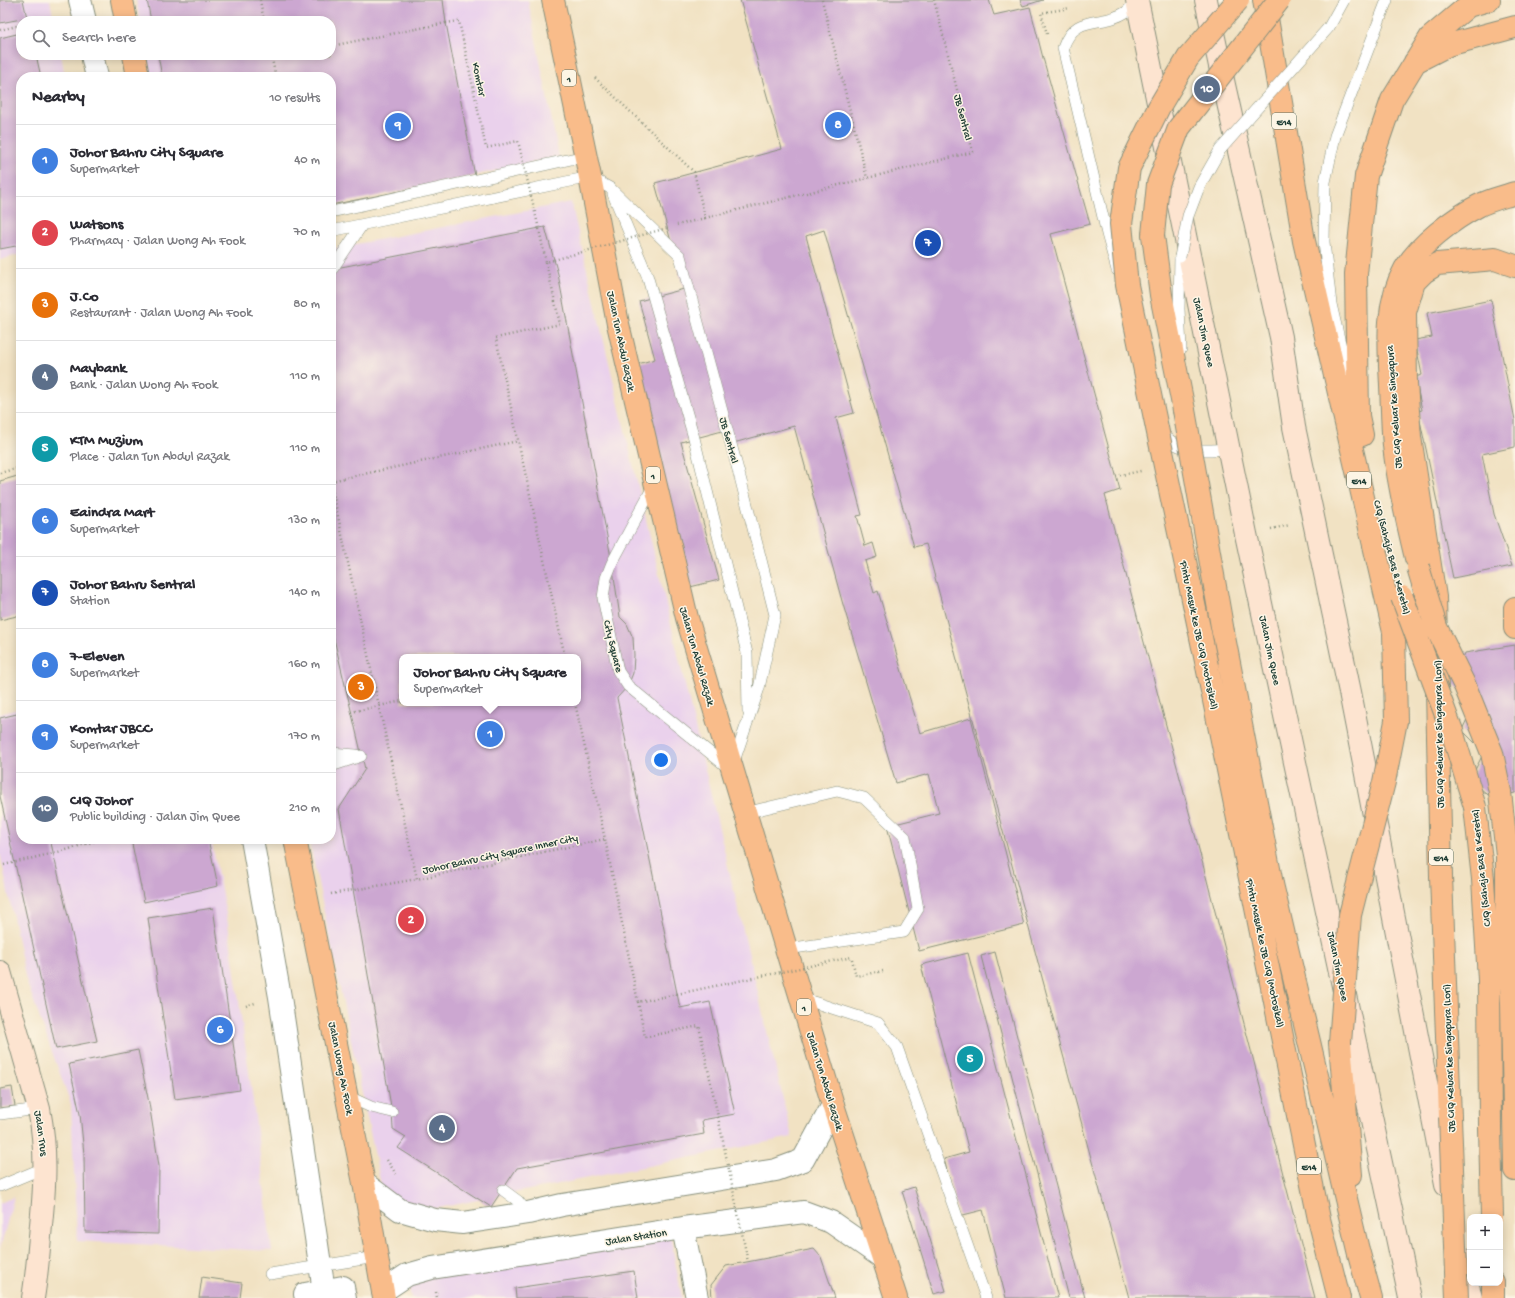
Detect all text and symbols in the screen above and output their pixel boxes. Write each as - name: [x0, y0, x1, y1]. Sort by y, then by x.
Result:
- search box: [16, 16, 336, 60]
- icon: search: [30, 27, 52, 49]
- text: Search here: [62, 29, 136, 47]
- street label: Komtar: [469, 62, 488, 98]
- road number: 1: [562, 70, 576, 86]
- pin: 10: [1194, 74, 1220, 104]
- text: Nearby: [32, 88, 85, 108]
- text: 10 results: [269, 91, 320, 106]
- street label: JB Sentral: [951, 93, 974, 142]
- pin: 8: [825, 110, 851, 140]
- pin: 9: [385, 111, 411, 141]
- road number: E14: [1272, 113, 1296, 129]
- text: Johor Bahru City Square: [70, 144, 223, 162]
- text: 1: [42, 153, 48, 168]
- text: 40 m: [294, 153, 320, 168]
- text: Supermarket: [70, 162, 139, 177]
- text: Watsons: [70, 216, 123, 234]
- text: 2: [42, 225, 48, 240]
- text: 70 m: [294, 225, 320, 240]
- pin: 7: [915, 228, 941, 258]
- text: Pharmacy · Jalan Wong Ah Fook: [70, 234, 245, 249]
- text: J.Co: [70, 288, 99, 306]
- street label: Jalan Tun Abdul Razak: [604, 290, 637, 394]
- text: 3: [42, 297, 48, 312]
- text: 80 m: [293, 297, 320, 312]
- street label: Jalan Jim Quee: [1190, 297, 1216, 369]
- text: Restaurant · Jalan Wong Ah Fook: [70, 306, 252, 321]
- street label: JB CIQ Keluar ke Singapura: [1385, 344, 1405, 469]
- text: Maybank: [70, 360, 126, 378]
- text: 4: [42, 369, 48, 384]
- text: 110 m: [290, 369, 320, 384]
- text: Bank · Jalan Wong Ah Fook: [70, 378, 218, 393]
- street label: JB Sentral: [716, 416, 740, 465]
- text: KTM Muzium: [70, 432, 143, 450]
- text: 5: [42, 441, 48, 456]
- text: 110 m: [290, 441, 320, 456]
- text: Place · Jalan Tun Abdul Razak: [70, 450, 229, 465]
- road number: 1: [646, 467, 660, 483]
- road number: E14: [1347, 472, 1371, 488]
- street label: CIQ (Sahaja Bas & Kereta): [1370, 499, 1412, 616]
- text: Eaindra Mart: [70, 504, 154, 522]
- text: 6: [42, 513, 48, 528]
- text: 130 m: [288, 513, 320, 528]
- text: Supermarket: [70, 522, 139, 537]
- street label: Pintu Masuk ke JB CIQ (Motosikal): [1176, 559, 1220, 711]
- text: Johor Bahru Sentral: [70, 576, 195, 594]
- text: 7: [42, 585, 48, 600]
- text: 140 m: [289, 585, 320, 600]
- text: Station: [70, 594, 110, 609]
- street label: Jalan Tun Abdul Razak: [676, 606, 716, 708]
- street label: Jalan Jim Quee: [1256, 615, 1282, 687]
- street label: City Square: [600, 619, 624, 674]
- text: 7-Eleven: [70, 648, 124, 666]
- popup: [399, 654, 581, 706]
- text: 8: [41, 657, 49, 672]
- text: 160 m: [288, 657, 320, 672]
- street label: JB CIQ Keluar ke Singapura (Lori): [1433, 660, 1447, 808]
- text: Johor Bahru City Square: [413, 664, 567, 682]
- text: Supermarket: [70, 666, 139, 681]
- pin: 3: [348, 672, 374, 702]
- text: Supermarket: [413, 682, 482, 697]
- pin: 1: [477, 719, 503, 749]
- text: Komtar JBCC: [70, 720, 152, 738]
- text: 9: [42, 729, 48, 744]
- text: 170 m: [288, 729, 320, 744]
- text: Supermarket: [70, 738, 139, 753]
- your location: [651, 750, 671, 770]
- text: CIQ Johor: [70, 792, 132, 810]
- text: 10: [39, 801, 51, 816]
- text: 210 m: [289, 801, 320, 816]
- street label: CIQ (Sahaja Bas & Kereta): [1470, 809, 1494, 927]
- text: Public building · Jalan Jim Quee: [70, 810, 240, 825]
- street label: Johor Bahru City Square Inner City: [422, 832, 580, 877]
- road number: E14: [1429, 849, 1453, 865]
- street label: Pintu Masuk ke JB CIQ (Motosikal): [1242, 877, 1286, 1029]
- pin: 2: [398, 905, 424, 935]
- street label: Jalan Jim Quee: [1324, 931, 1350, 1003]
- street label: JB CIQ Keluar ke Singapura (Lori): [1441, 984, 1459, 1132]
- road number: 1: [797, 999, 811, 1015]
- pin: 6: [207, 1015, 233, 1045]
- street label: Jalan Wong Ah Fook: [325, 1021, 355, 1117]
- street label: Jalan Tun Abdul Razak: [803, 1031, 845, 1133]
- pin: 5: [957, 1044, 983, 1074]
- street label: Jalan Trus: [31, 1110, 49, 1158]
- pin: 4: [429, 1113, 455, 1143]
- road number: E14: [1297, 1158, 1321, 1174]
- map controls: [1467, 1214, 1503, 1286]
- button: +: [1467, 1214, 1503, 1250]
- street label: Jalan Station: [605, 1227, 669, 1249]
- button: −: [1467, 1250, 1503, 1286]

